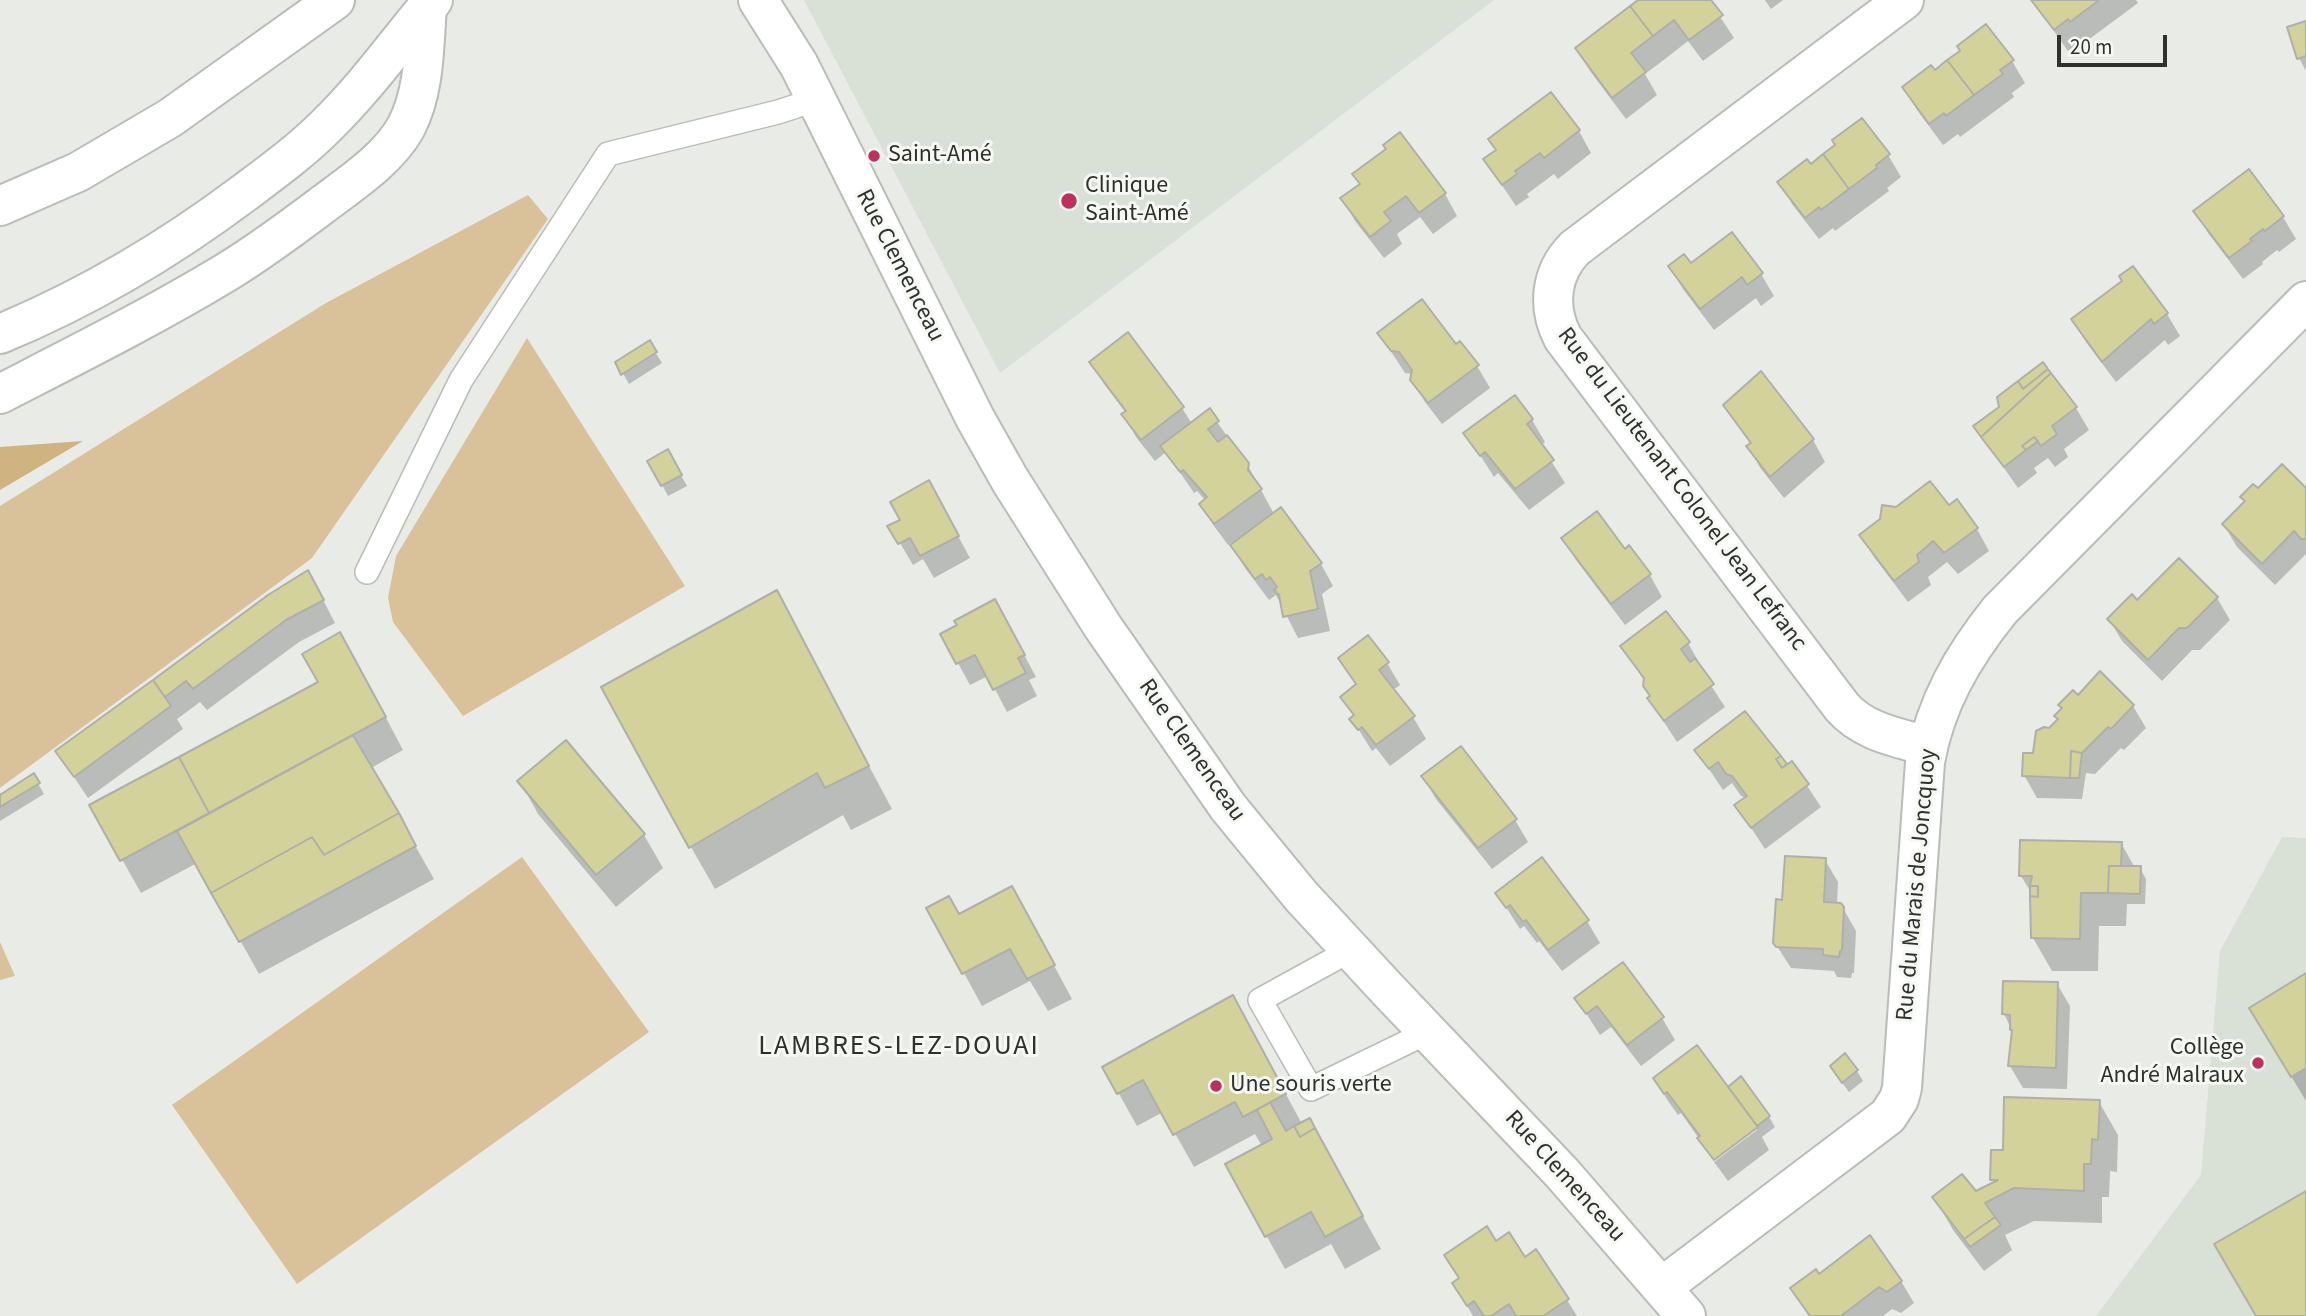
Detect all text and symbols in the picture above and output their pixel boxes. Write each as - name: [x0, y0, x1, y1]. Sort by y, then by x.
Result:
- scale bar: [2061, 21, 2171, 65]
- text: 20 m: [2070, 32, 2112, 62]
- place label: Saint-Amé: [888, 142, 992, 170]
- marker: Saint-Amé: [866, 148, 882, 164]
- place label: Clinique Saint-Amé: [1085, 173, 1189, 229]
- street label: Rue Clemenceau: [848, 185, 950, 347]
- marker: Clinique Saint-Amé: [1059, 191, 1079, 211]
- street label: Rue du Lieutenant Colonel Jean Lefranc: [1550, 323, 1812, 657]
- street label: Rue Clemenceau: [1131, 674, 1251, 828]
- street label: Rue du Marais de Joncquoy: [1892, 748, 1944, 1022]
- district label: LAMBRES-LEZ-DOUAI: [760, 1031, 1038, 1065]
- place label: Collège André Malraux: [2100, 1035, 2244, 1091]
- marker: Collège André Malraux: [2250, 1055, 2266, 1071]
- place label: Une souris verte: [1230, 1072, 1392, 1100]
- marker: Une souris verte: [1208, 1078, 1224, 1094]
- street label: Rue Clemenceau: [1497, 1105, 1631, 1249]

